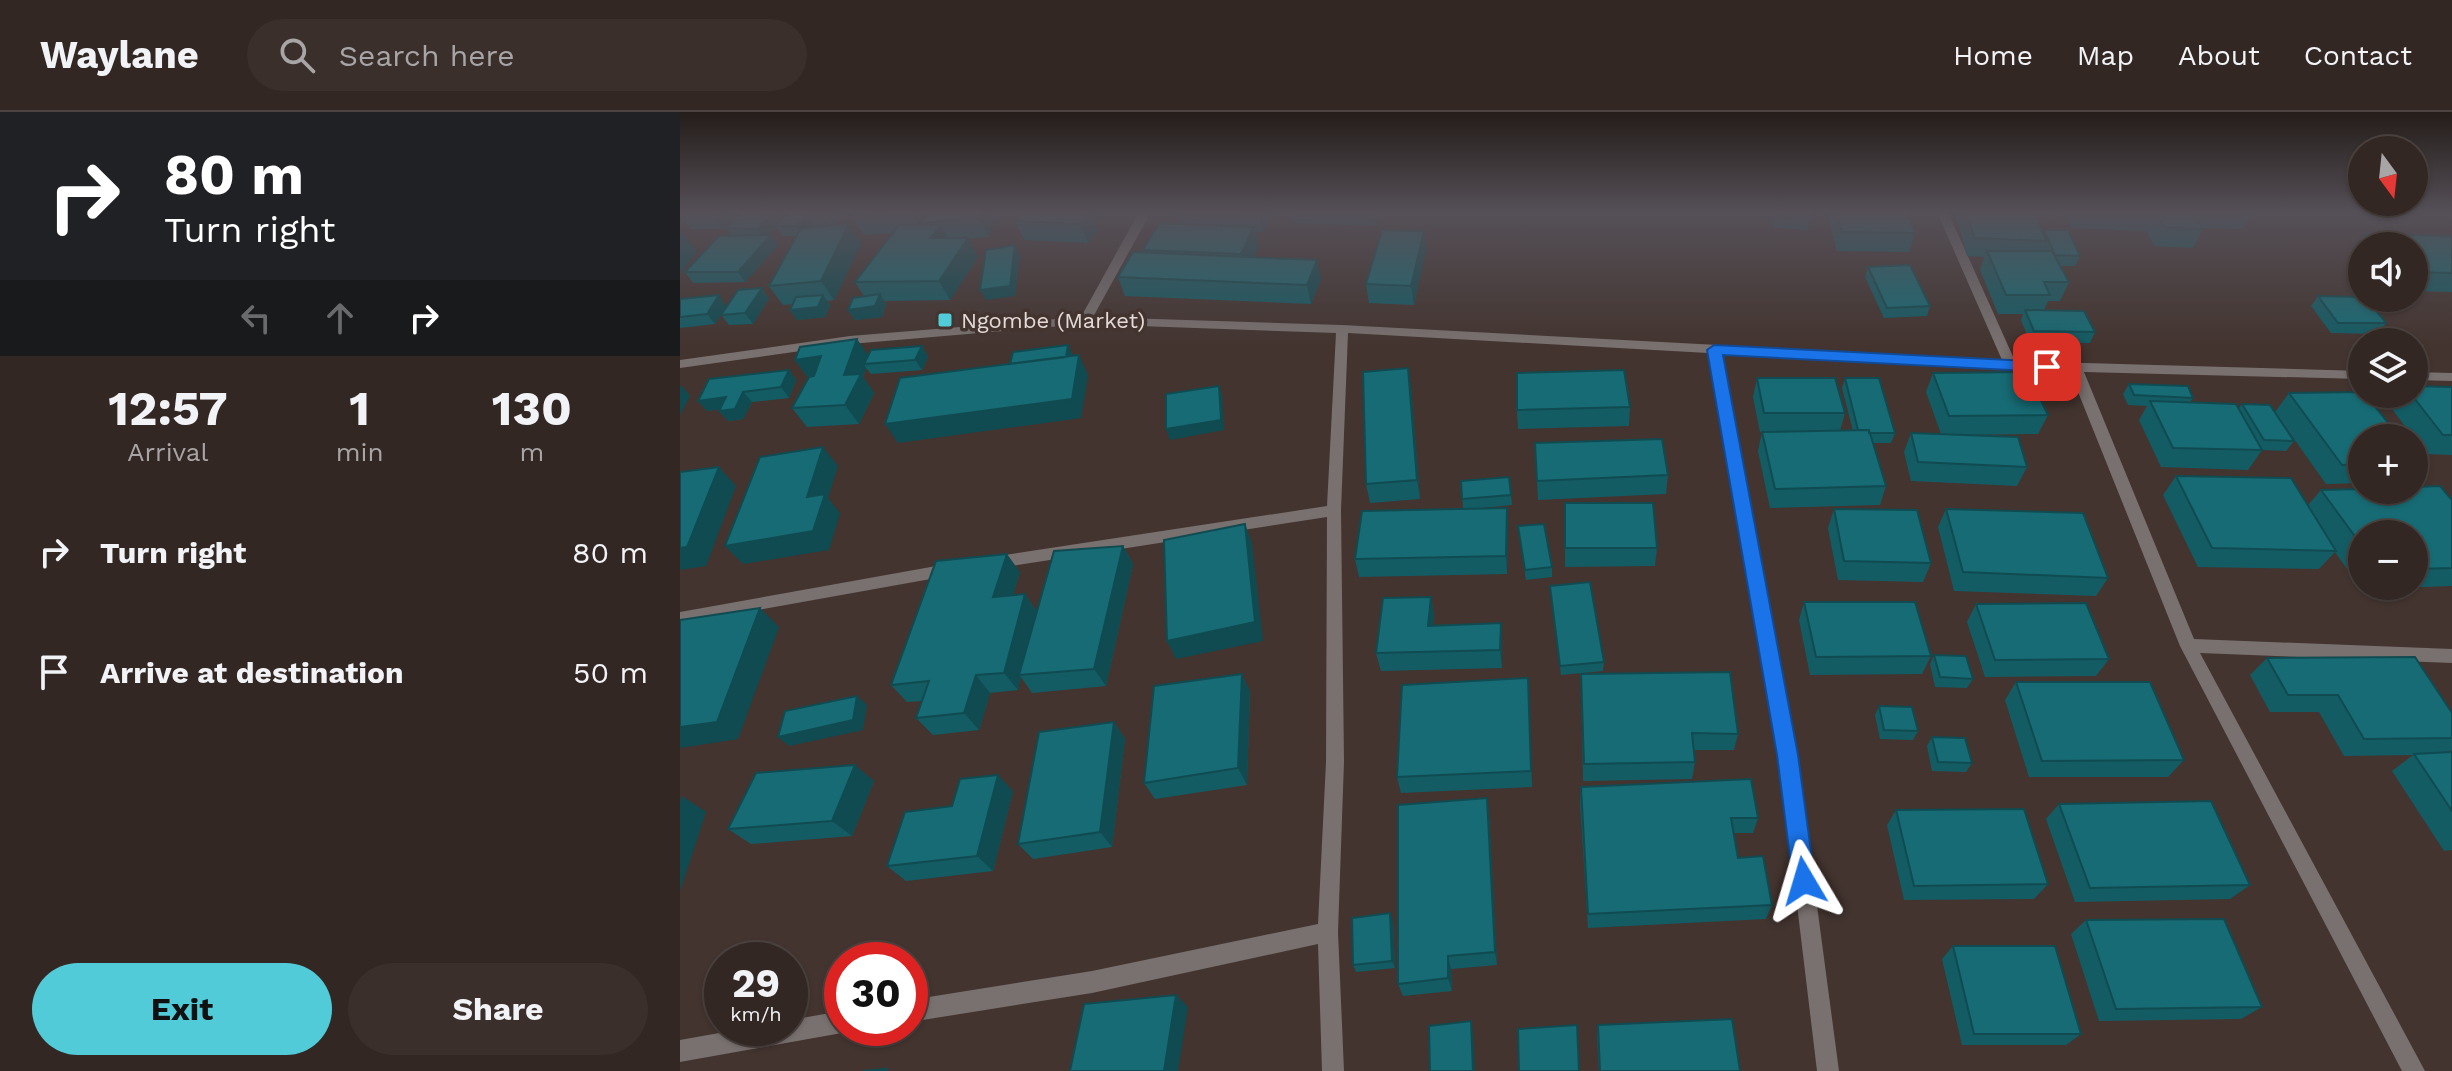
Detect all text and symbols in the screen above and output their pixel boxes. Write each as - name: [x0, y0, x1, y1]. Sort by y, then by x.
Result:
- search box: [247, 19, 807, 91]
- text: Waylane: [40, 33, 199, 77]
- icon: search: [275, 33, 319, 77]
- text: Search here: [339, 38, 515, 73]
- text: Home: [1953, 39, 2033, 72]
- text: Map: [2077, 39, 2134, 72]
- text: About: [2178, 39, 2260, 72]
- text: Contact: [2304, 39, 2412, 72]
- north arrow: [2348, 136, 2428, 216]
- map controls: [2348, 136, 2428, 600]
- text: 80 m: [164, 142, 304, 208]
- icon: right: [32, 144, 136, 248]
- text: Turn right: [164, 209, 335, 251]
- button: sound: [2348, 232, 2428, 312]
- icon: left: [234, 296, 278, 340]
- icon: ahead: [318, 296, 362, 340]
- icon: right: [402, 296, 446, 340]
- place label: Ngombe (Market): [961, 308, 1145, 333]
- marker: Ngombe (Market): [936, 311, 954, 329]
- button: layers: [2348, 328, 2428, 408]
- pin: [2013, 333, 2081, 401]
- icon: arrive: [2025, 345, 2069, 389]
- text: 12:57: [108, 380, 228, 437]
- text: 1: [349, 380, 370, 437]
- text: 130: [492, 380, 572, 437]
- button: +: [2348, 424, 2428, 504]
- text: Arrival: [127, 437, 208, 467]
- text: min: [336, 437, 384, 467]
- text: m: [519, 437, 544, 467]
- button: −: [2348, 520, 2428, 600]
- icon: right: [32, 530, 76, 574]
- text: Turn right: [100, 535, 246, 570]
- text: 80 m: [572, 535, 648, 570]
- icon: arrive: [32, 650, 76, 694]
- text: Arrive at destination: [100, 655, 404, 690]
- text: 50 m: [573, 655, 648, 690]
- position arrow: [1762, 839, 1846, 923]
- speed limit sign: 30: [824, 942, 928, 1046]
- text: 29: [732, 960, 780, 1007]
- button: Exit: [32, 963, 332, 1055]
- button: Share: [348, 963, 648, 1055]
- text: km/h: [730, 1002, 782, 1026]

